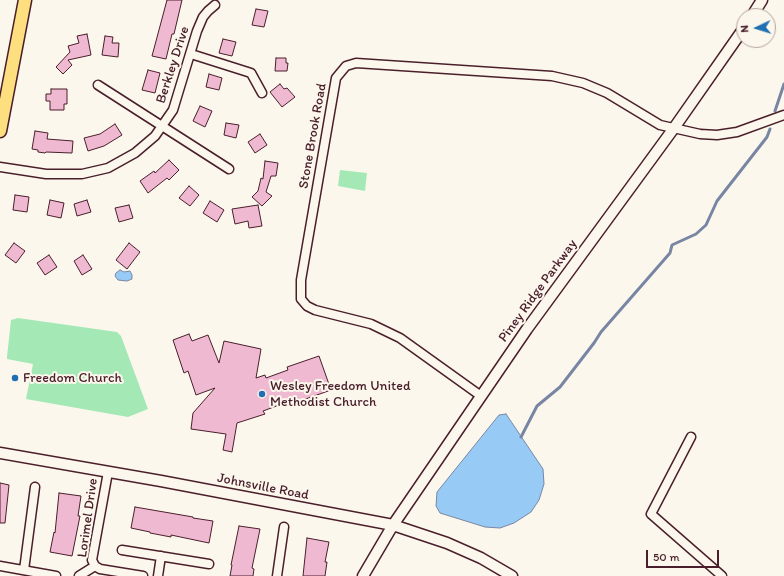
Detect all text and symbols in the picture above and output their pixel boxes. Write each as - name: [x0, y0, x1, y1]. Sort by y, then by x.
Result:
- north arrow: [736, 8, 776, 48]
- street label: Berkley Drive: [153, 24, 193, 106]
- text: N: [738, 25, 751, 33]
- street label: Stone Brook Road: [295, 82, 331, 190]
- street label: Piney Ridge Parkway: [495, 236, 581, 346]
- place label: Freedom Church: [23, 370, 122, 386]
- marker: Freedom Church: [10, 373, 20, 383]
- place label: Wesley Freedom United Methodist Church: [270, 378, 411, 410]
- marker: Wesley Freedom United Methodist Church: [257, 389, 267, 399]
- street label: Johnsville Road: [216, 470, 310, 504]
- street label: Lorimel Drive: [74, 477, 102, 559]
- scale bar: [648, 542, 721, 568]
- text: 50 m: [653, 550, 679, 564]

